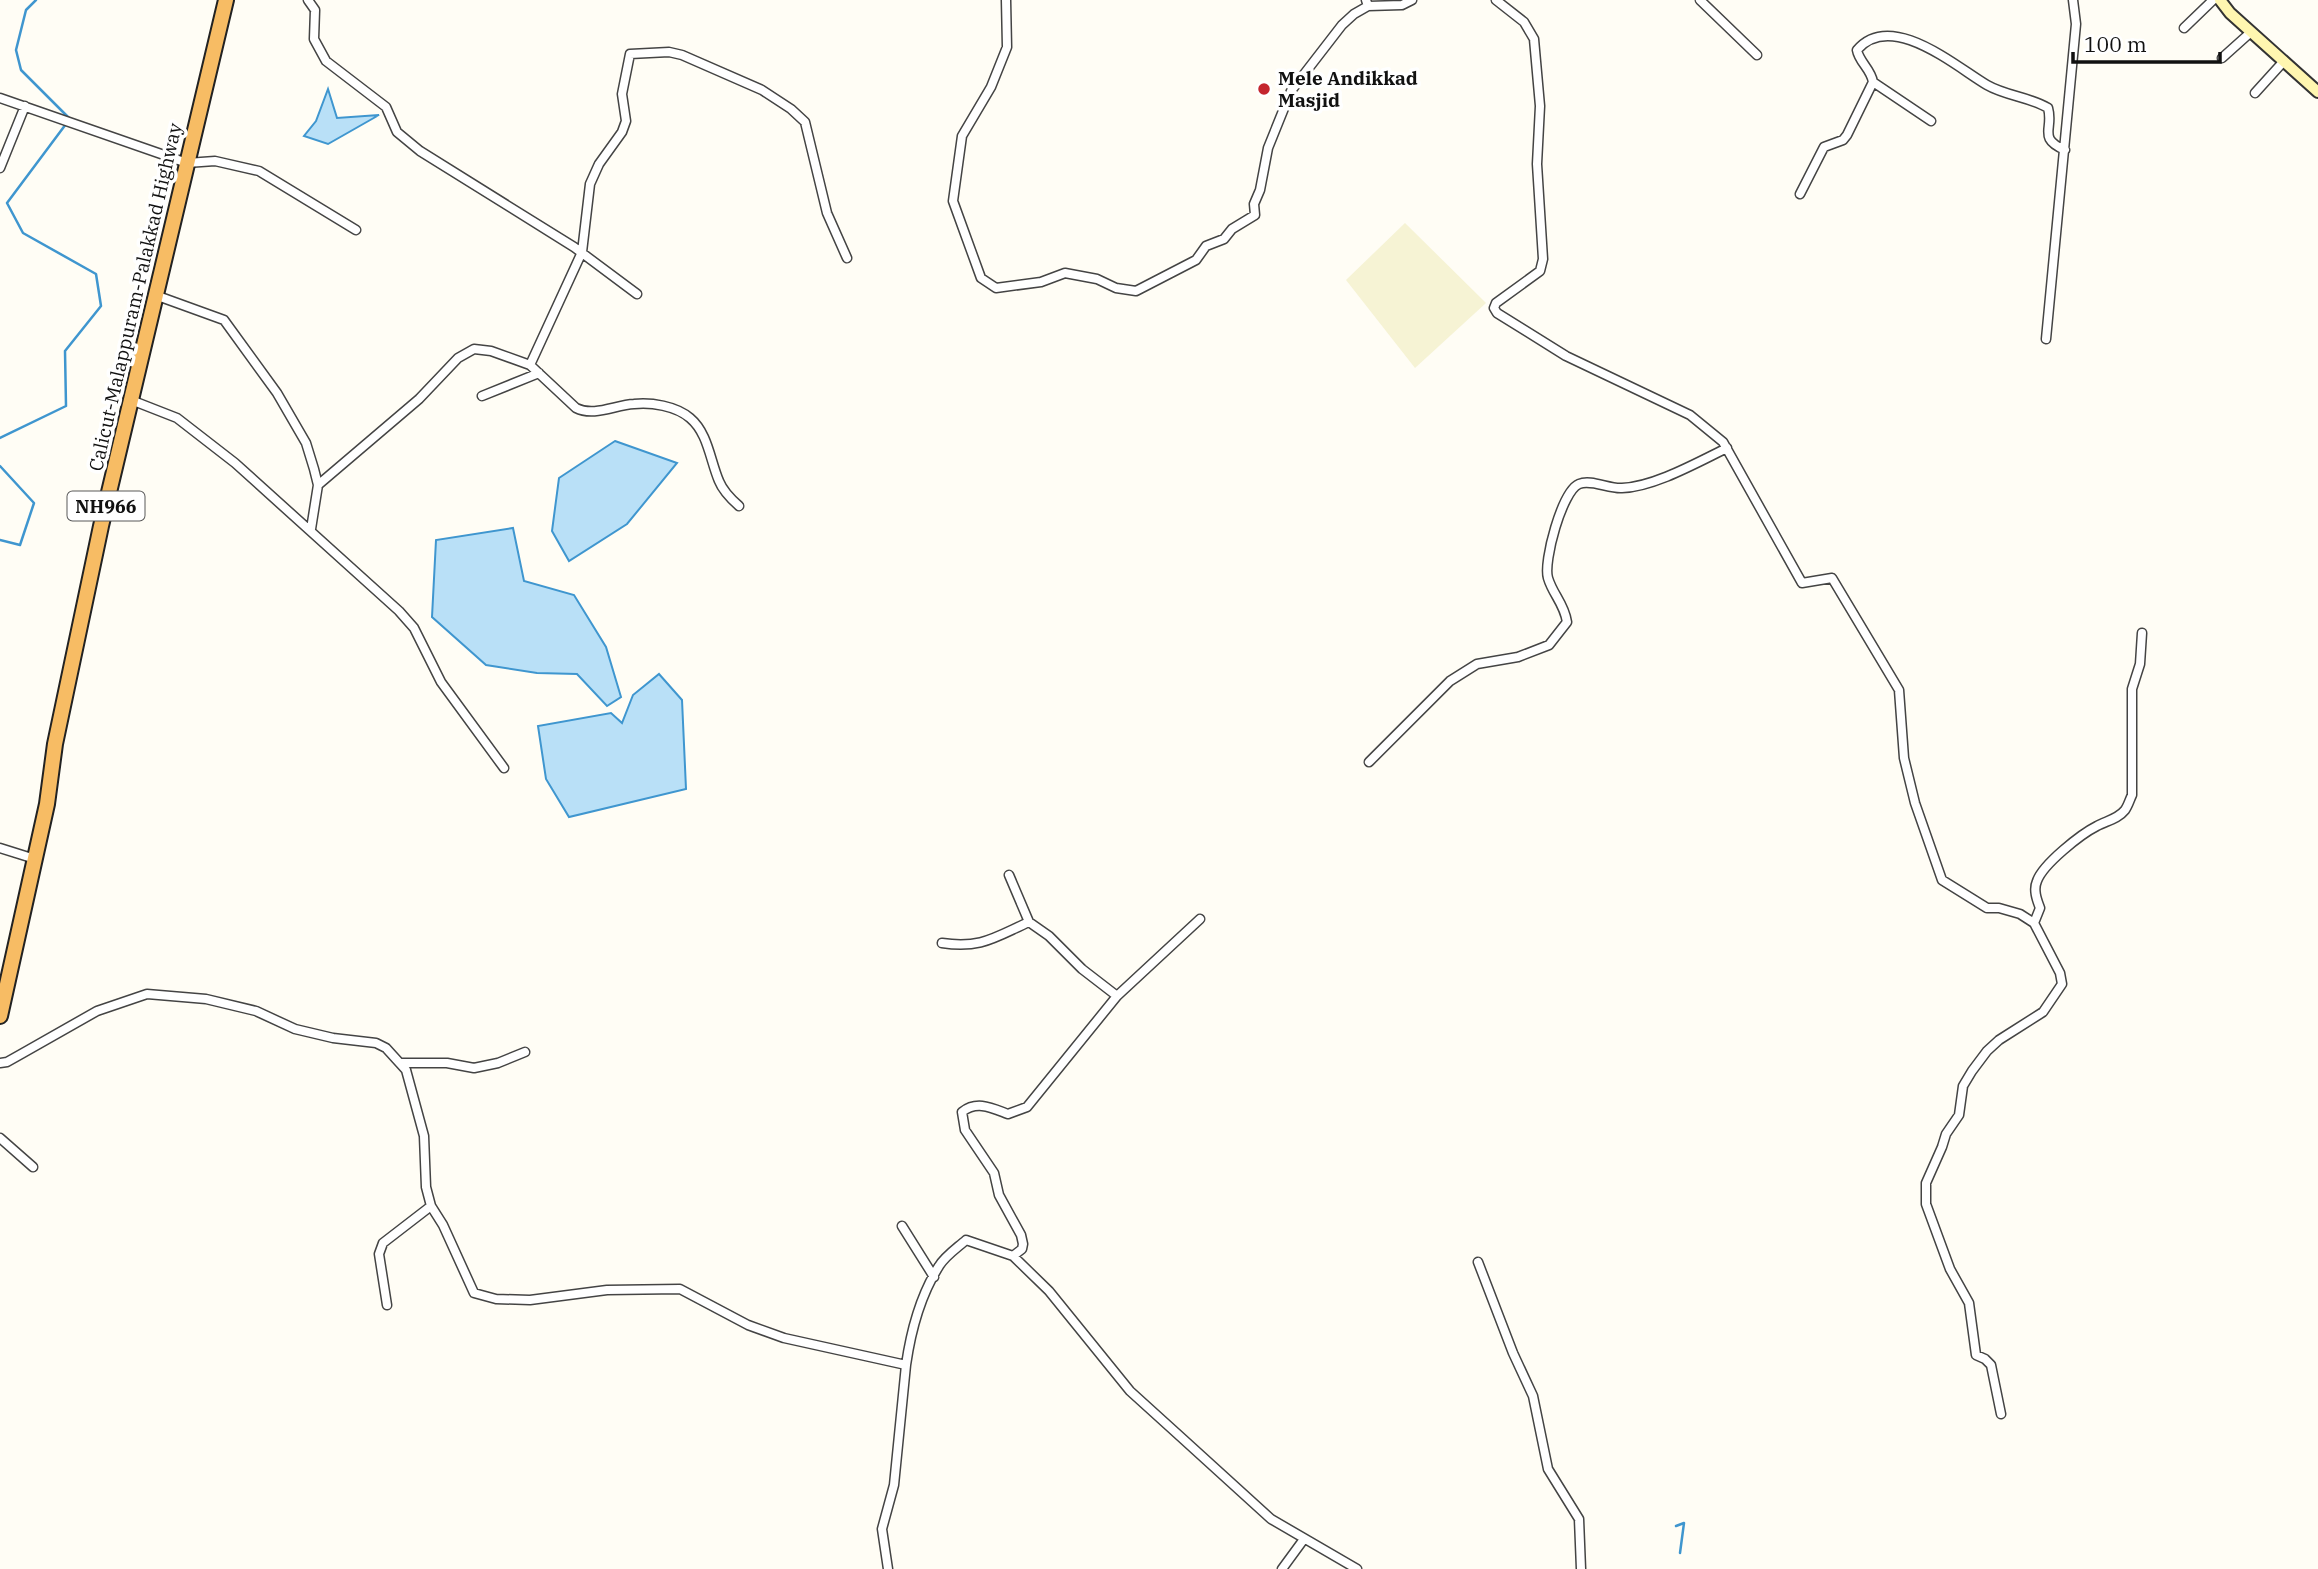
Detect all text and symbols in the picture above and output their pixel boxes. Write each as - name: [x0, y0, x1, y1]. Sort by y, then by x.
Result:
- scale bar: [2073, 21, 2220, 65]
- text: 100 m: [2084, 30, 2147, 58]
- place label: Mele Andikkad Masjid: [1278, 66, 1418, 112]
- marker: Mele Andikkad Masjid: [1256, 81, 1272, 97]
- street label: Calicut-Malappuram-Palakkad Highway: [83, 120, 187, 473]
- road number: NH966: [68, 492, 144, 520]

